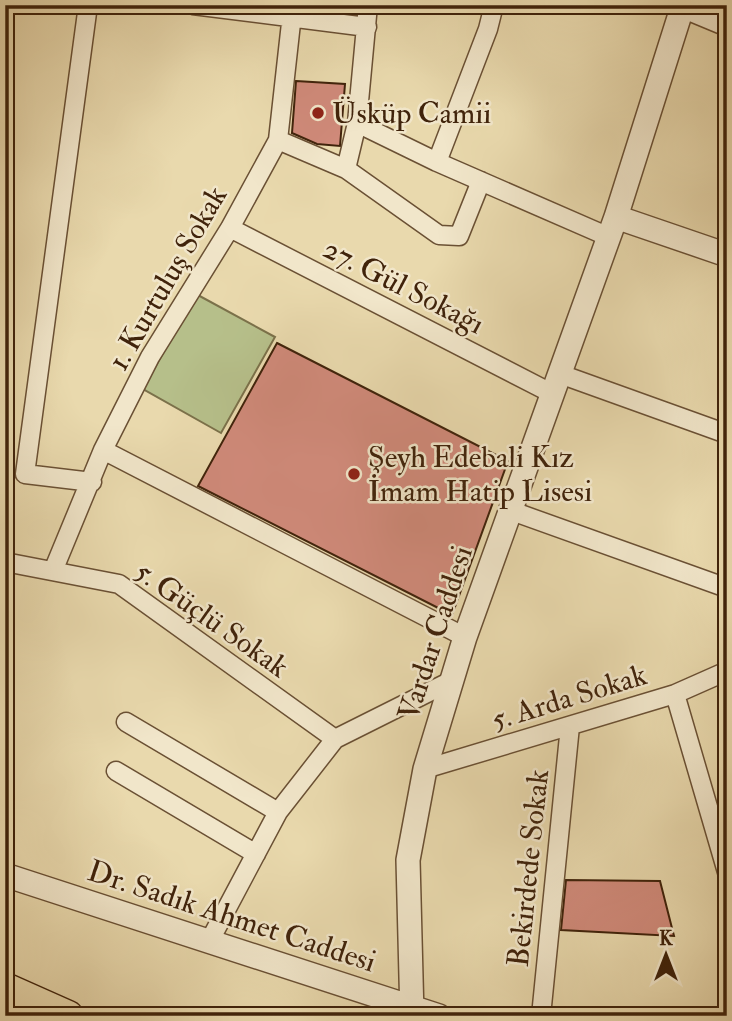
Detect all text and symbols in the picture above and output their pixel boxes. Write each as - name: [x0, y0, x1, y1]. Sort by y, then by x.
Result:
- place label: Üsküp Camii: [332, 95, 491, 132]
- marker: Üsküp Camii: [310, 105, 326, 121]
- street label: 1. Kurtuluş Sokak: [100, 179, 235, 377]
- street label: 27. Gül Sokağı: [317, 230, 490, 343]
- place label: Şeyh Edebali Kız İmam Hatip Lisesi: [368, 439, 592, 510]
- marker: Şeyh Edebali Kız İmam Hatip Lisesi: [346, 466, 362, 482]
- street label: Vardar Caddesi: [390, 541, 481, 725]
- street label: 5. Güçlü Sokak: [128, 553, 296, 686]
- street label: 5. Arda Sokak: [487, 656, 651, 739]
- street label: Bekirdede Sokak: [500, 768, 557, 969]
- street label: Dr. Sadık Ahmet Caddesi: [83, 852, 381, 981]
- north arrow: [630, 920, 700, 990]
- text: K: [659, 927, 673, 951]

